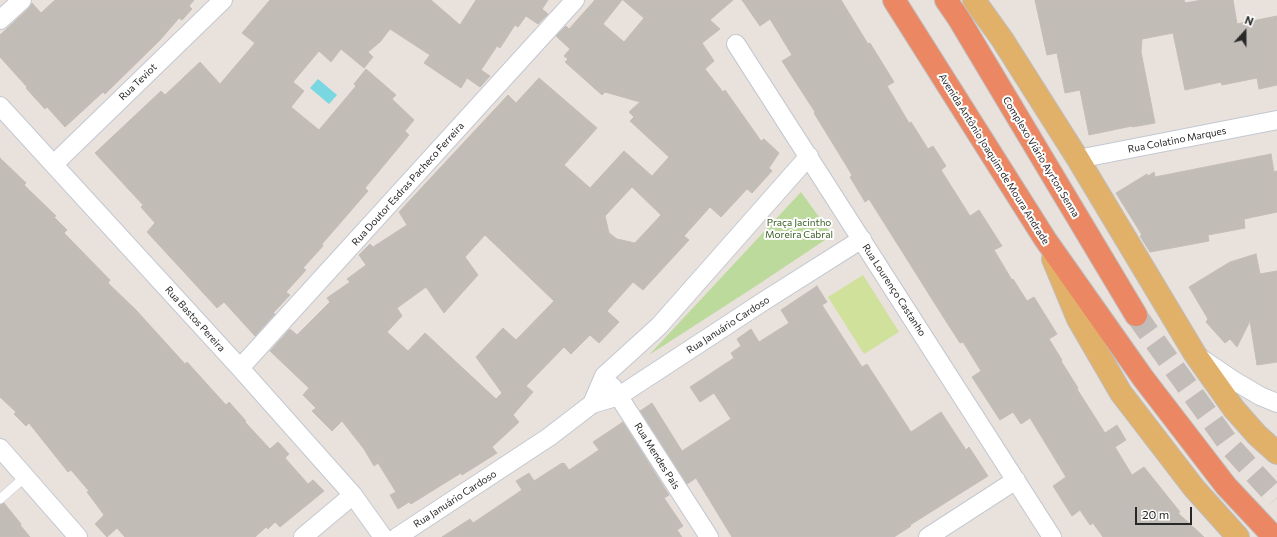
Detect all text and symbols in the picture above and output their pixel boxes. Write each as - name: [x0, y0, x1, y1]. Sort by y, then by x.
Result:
- north arrow: [1225, 12, 1265, 52]
- text: N: [1243, 13, 1256, 28]
- street label: Rua Teviot: [117, 61, 159, 103]
- street label: Avenida Antônio Joaquim de Moura Andrade: [936, 71, 1052, 247]
- street label: Complexo Viário Ayrton Senna: [1000, 95, 1082, 219]
- street label: Rua Doutor Esdras Pacheco Ferreira: [349, 120, 467, 248]
- street label: Rua Colatino Marques: [1127, 125, 1227, 155]
- park label: Praça Jacintho Moreira Cabral: [765, 217, 833, 240]
- street label: Rua Lourenço Castanho: [860, 242, 928, 338]
- street label: Rua Bastos Pereira: [162, 284, 228, 354]
- street label: Rua Januário Cardoso: [684, 294, 772, 356]
- street label: Rua Mendes Pais: [632, 421, 682, 491]
- street label: Rua Januário Cardoso: [411, 468, 499, 530]
- scale bar: [1137, 499, 1194, 525]
- text: 20 m: [1142, 507, 1169, 521]

